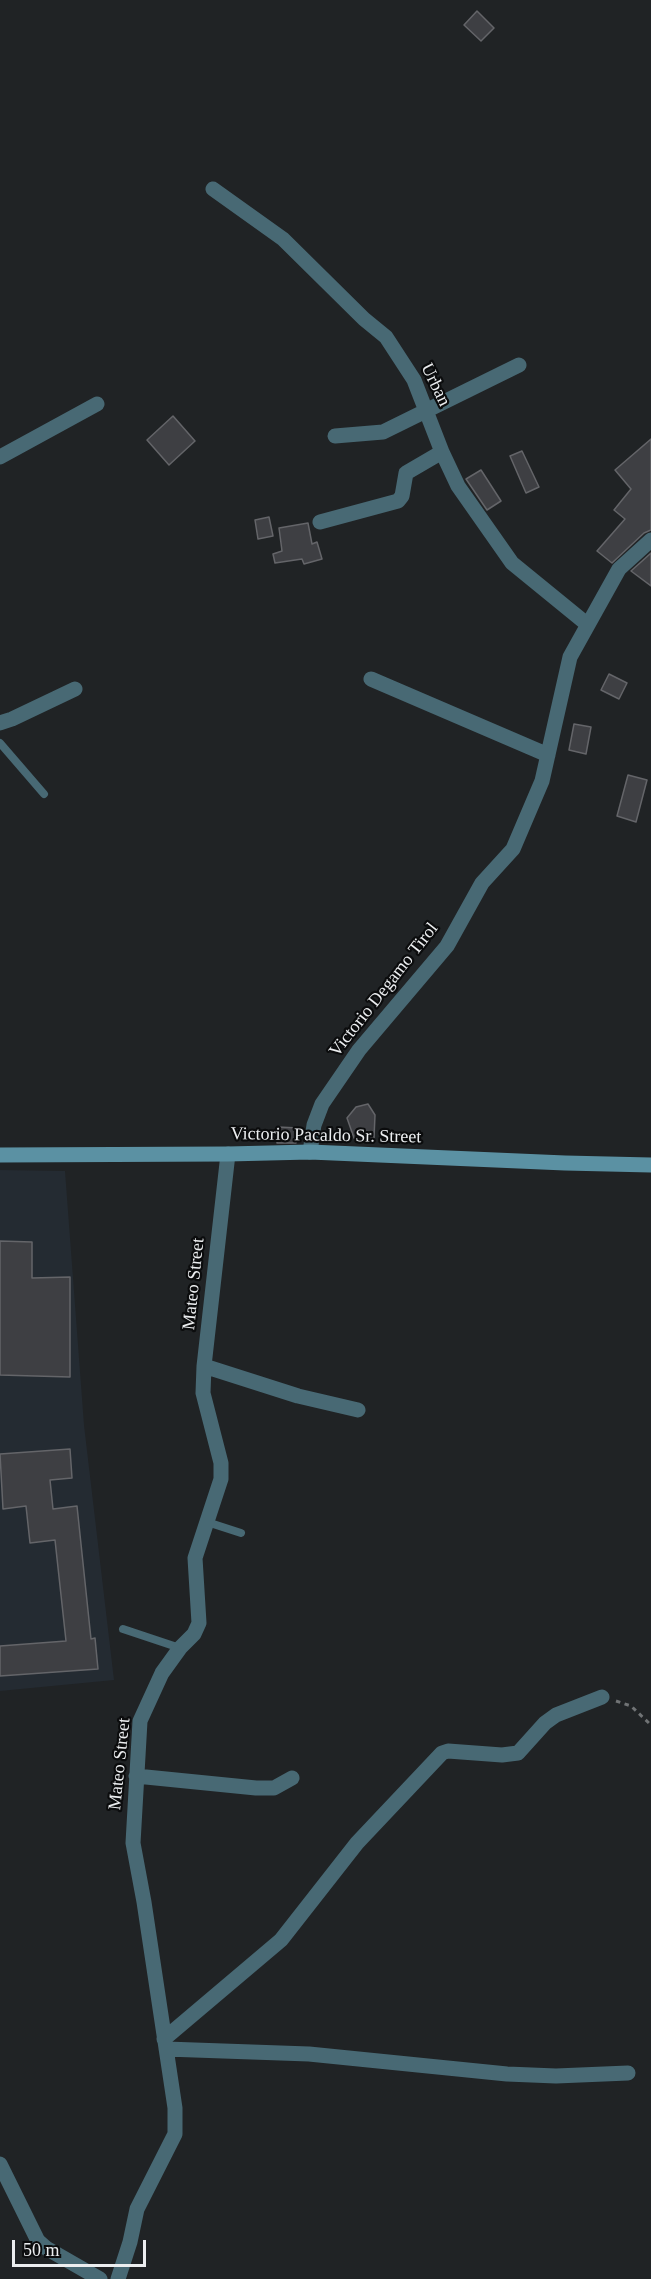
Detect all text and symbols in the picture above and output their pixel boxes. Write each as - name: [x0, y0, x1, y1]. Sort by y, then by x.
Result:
- street label: Urban: [415, 360, 455, 410]
- street label: Victorio Degamo Tirol: [325, 919, 443, 1061]
- street label: Victorio Pacaldo Sr. Street: [230, 1124, 422, 1148]
- street label: Mateo Street: [178, 1237, 210, 1331]
- street label: Mateo Street: [104, 1717, 136, 1811]
- scale bar: [15, 2228, 148, 2266]
- text: 50 m: [23, 2240, 60, 2260]

